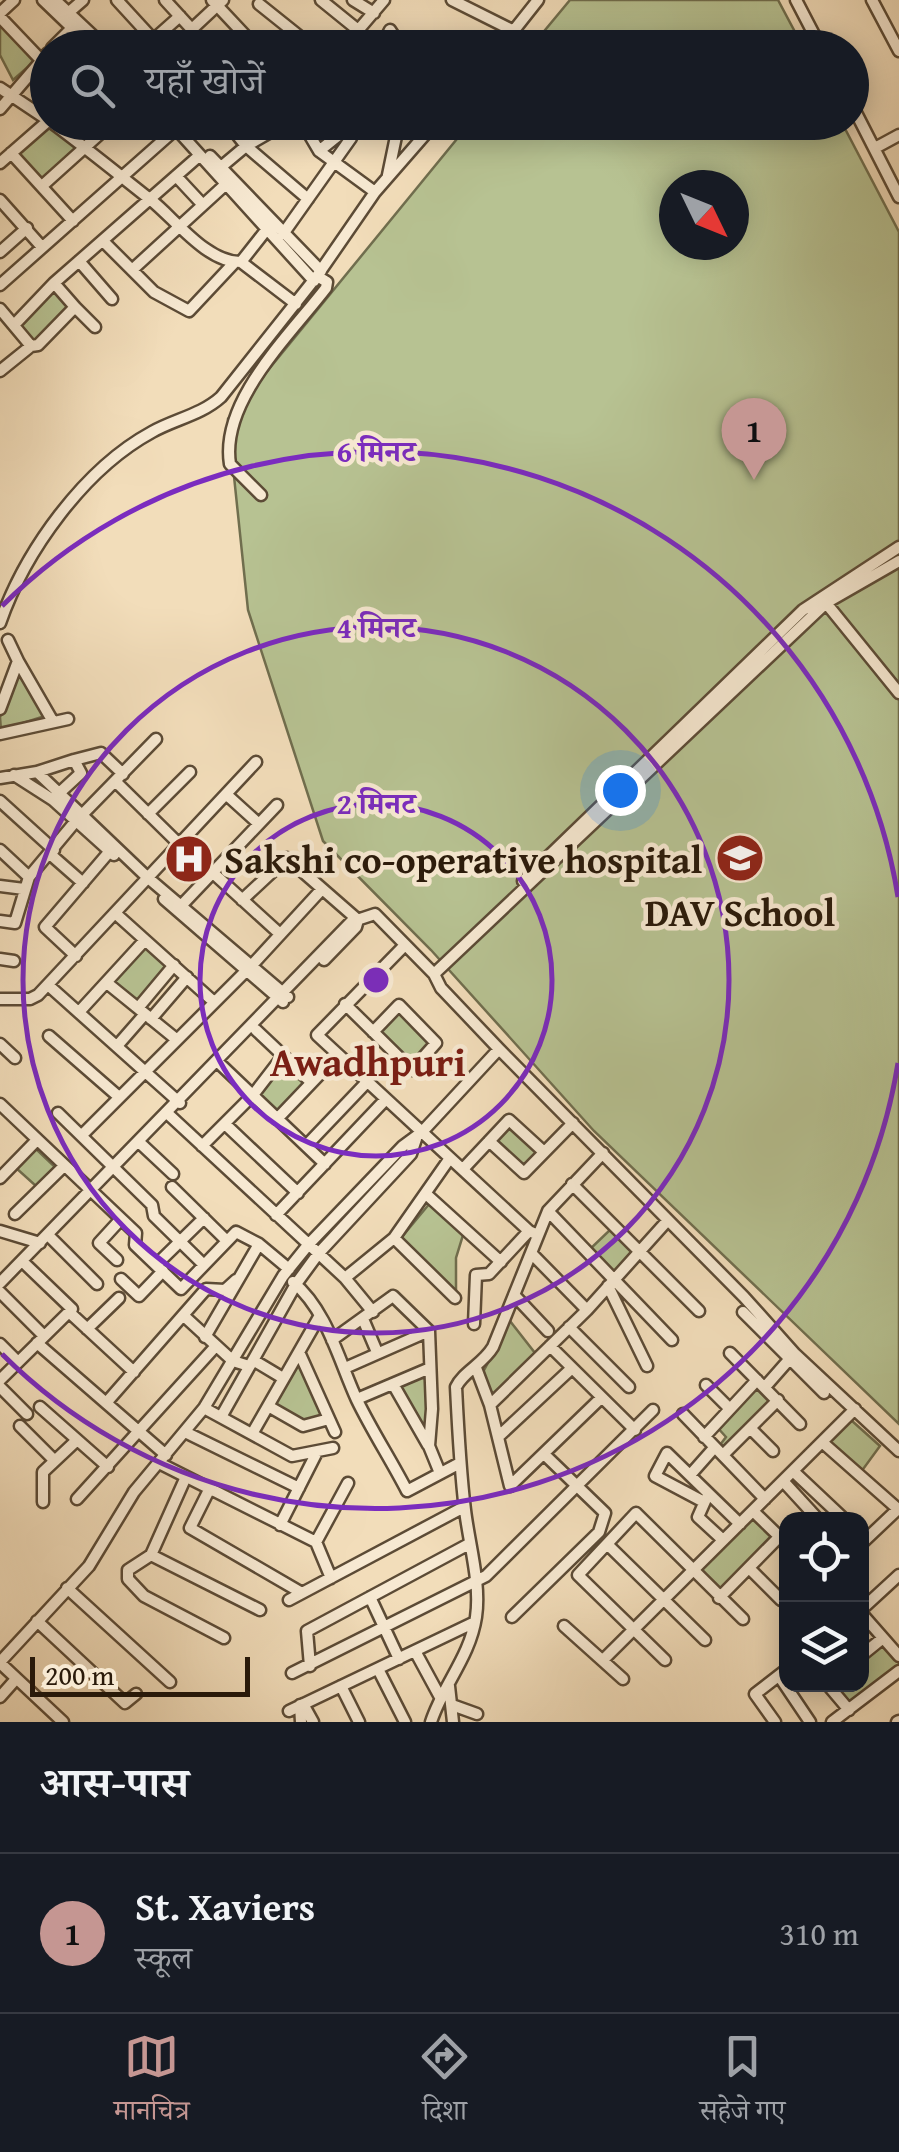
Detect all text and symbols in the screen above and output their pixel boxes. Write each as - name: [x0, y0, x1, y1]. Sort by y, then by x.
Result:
- search box: [30, 30, 869, 140]
- text: यहाँ खोजें: [145, 52, 265, 108]
- icon: search: [65, 58, 120, 113]
- north arrow: [659, 170, 749, 260]
- pin: 1: [722, 398, 786, 480]
- text: 6 मिनट: [337, 429, 418, 473]
- text: 4 मिनट: [337, 605, 418, 649]
- your location: [595, 765, 646, 816]
- text: 2 मिनट: [337, 781, 418, 825]
- place label: Sakshi co-operative hospital: [224, 831, 703, 887]
- school or university icon: DAV School: [714, 832, 766, 884]
- hospital icon: Sakshi co-operative hospital: [163, 833, 215, 885]
- place label: DAV School: [645, 884, 835, 940]
- centre of rings: [358, 962, 394, 998]
- district label: Awadhpuri: [270, 1032, 466, 1091]
- map controls: [779, 1512, 869, 1692]
- button: locate: [779, 1512, 869, 1602]
- button: layers: [779, 1602, 869, 1692]
- scale bar: [30, 1652, 250, 1696]
- text: 200 m: [45, 1654, 114, 1695]
- text: आस-पास: [40, 1751, 189, 1812]
- text: St. Xaviers: [135, 1878, 315, 1934]
- text: 1: [64, 1910, 81, 1957]
- text: 310 m: [780, 1910, 859, 1957]
- text: स्कूल: [135, 1934, 192, 1981]
- tab: मानचित्र: [114, 2029, 190, 2138]
- tab: दिशा: [417, 2029, 472, 2138]
- tab: सहेजे गए: [699, 2029, 785, 2138]

